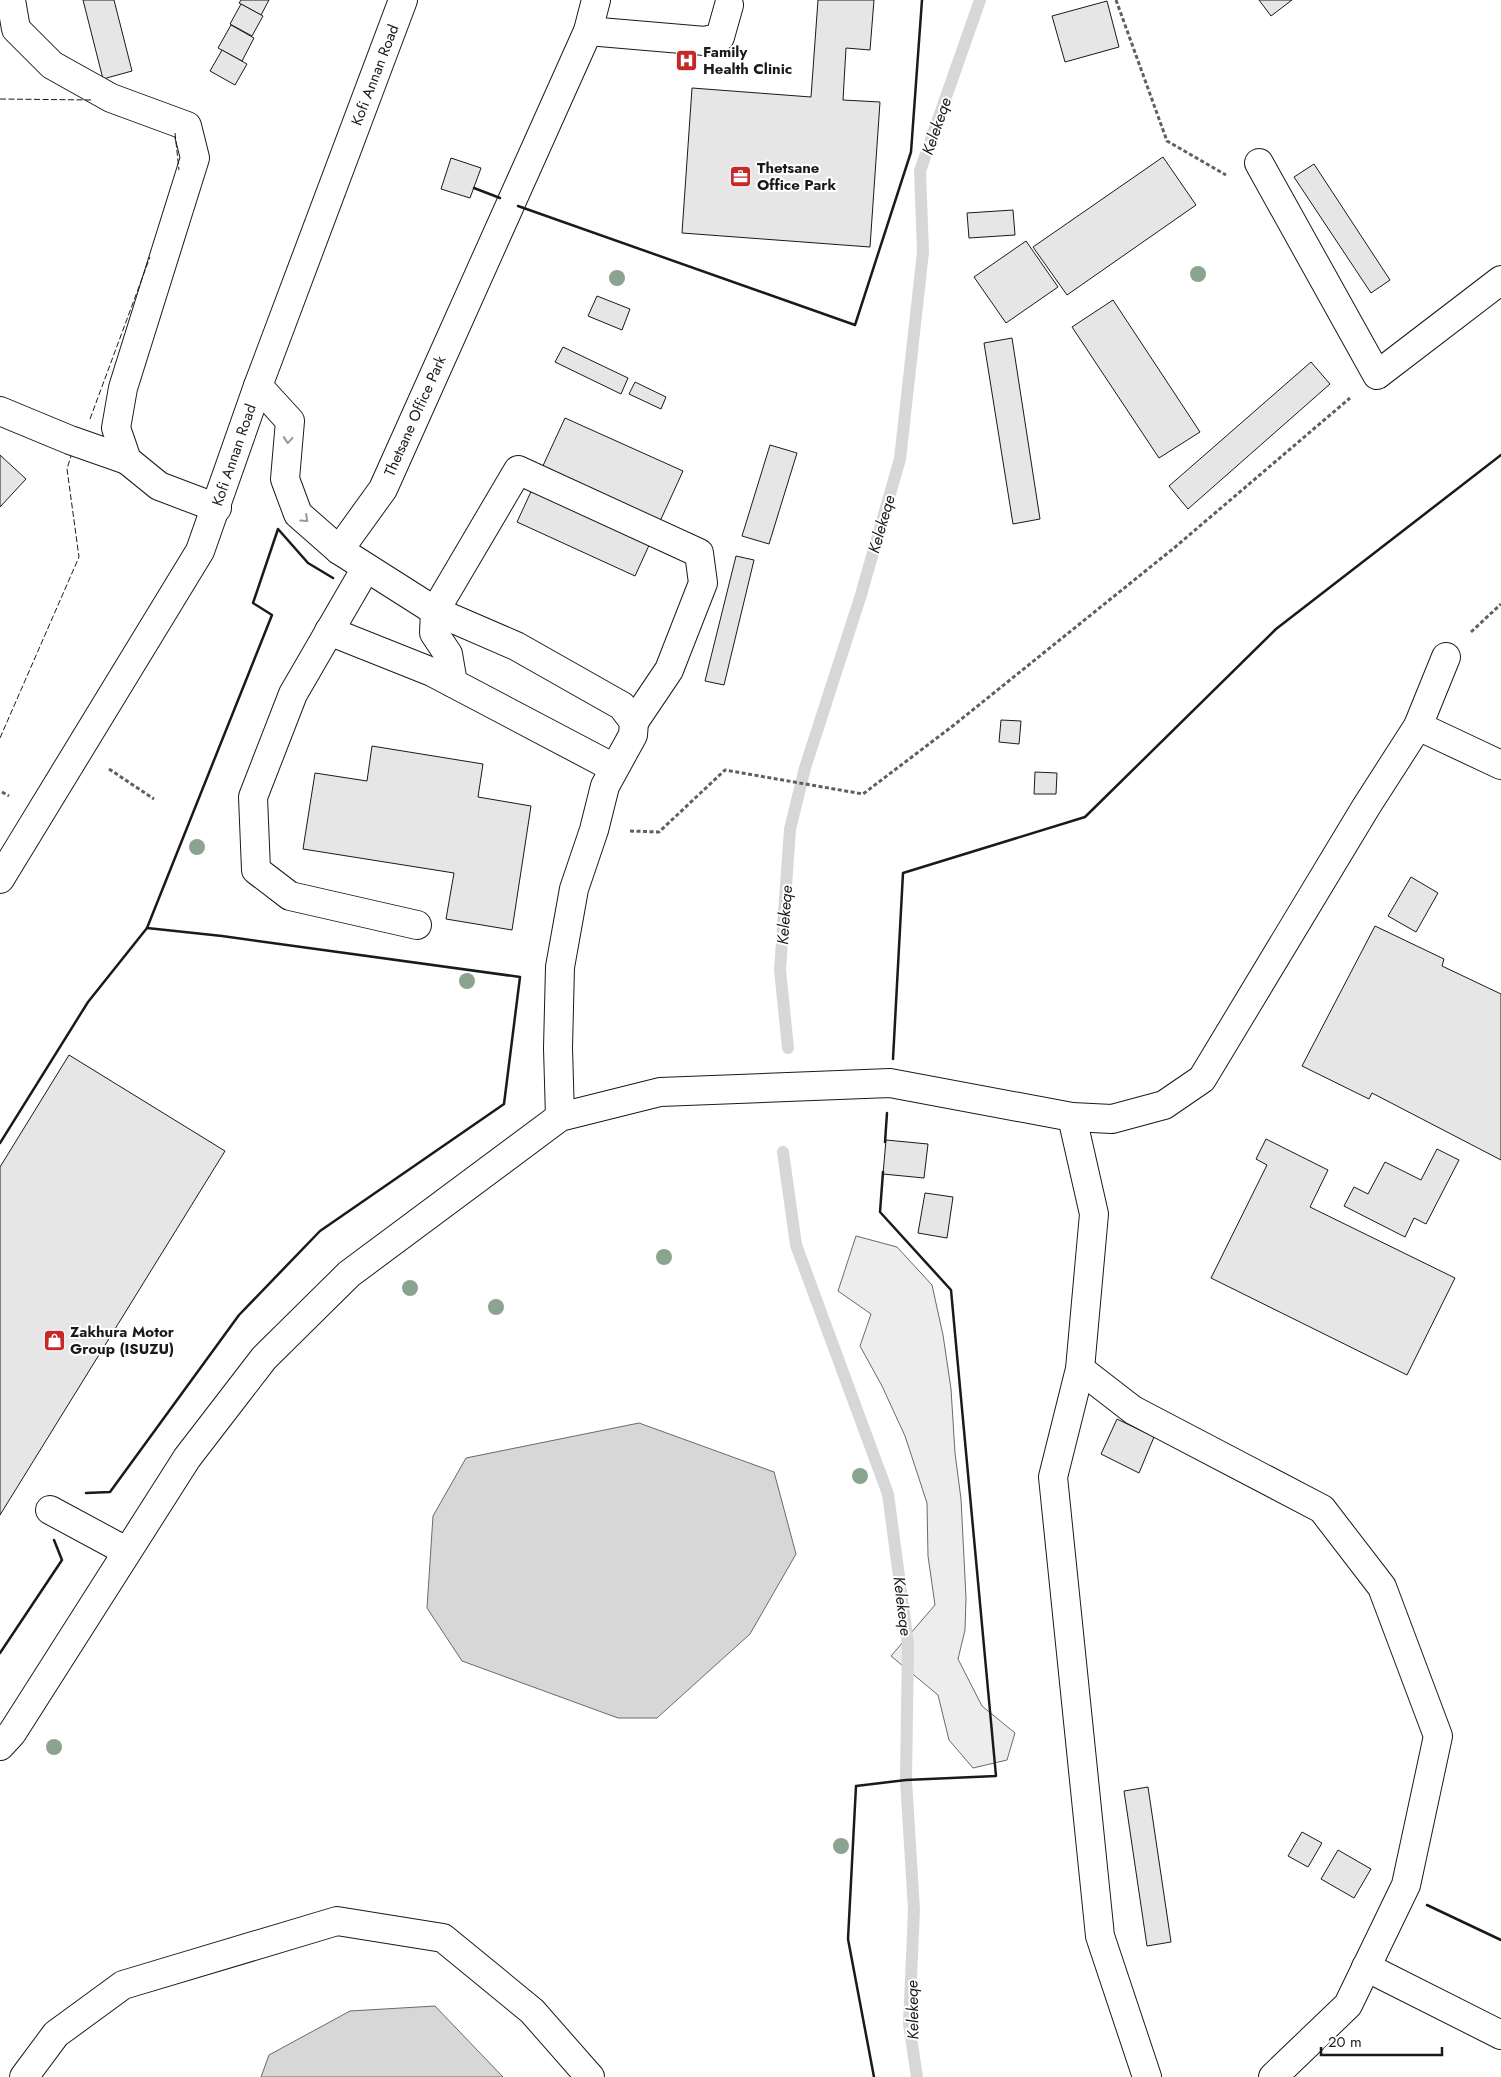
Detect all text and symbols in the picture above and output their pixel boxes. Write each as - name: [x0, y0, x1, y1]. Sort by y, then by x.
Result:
- street label: Kofi Annan Road: [346, 21, 404, 129]
- place label: Family Health Clinic: [703, 41, 792, 80]
- hospital icon: Family Health Clinic: [675, 49, 699, 73]
- water label: Kelekeqe: [916, 94, 957, 158]
- place label: Thetsane Office Park: [757, 157, 836, 196]
- office icon: Thetsane Office Park: [729, 165, 753, 189]
- street label: Thetsane Office Park: [379, 352, 452, 480]
- street label: Kofi Annan Road: [206, 401, 262, 509]
- one-way arrow: [283, 436, 294, 444]
- water label: Kelekeqe: [862, 492, 901, 556]
- one-way arrow: [299, 513, 308, 522]
- water label: Kelekeqe: [771, 885, 798, 945]
- place label: Zakhura Motor Group (ISUZU): [70, 1321, 175, 1360]
- shop icon: Zakhura Motor Group (ISUZU): [42, 1329, 66, 1353]
- water label: Kelekeqe: [887, 1575, 918, 1637]
- water label: Kelekeqe: [900, 1980, 925, 2040]
- scale bar: [1321, 2024, 1442, 2056]
- text: 20 m: [1328, 2031, 1362, 2053]

